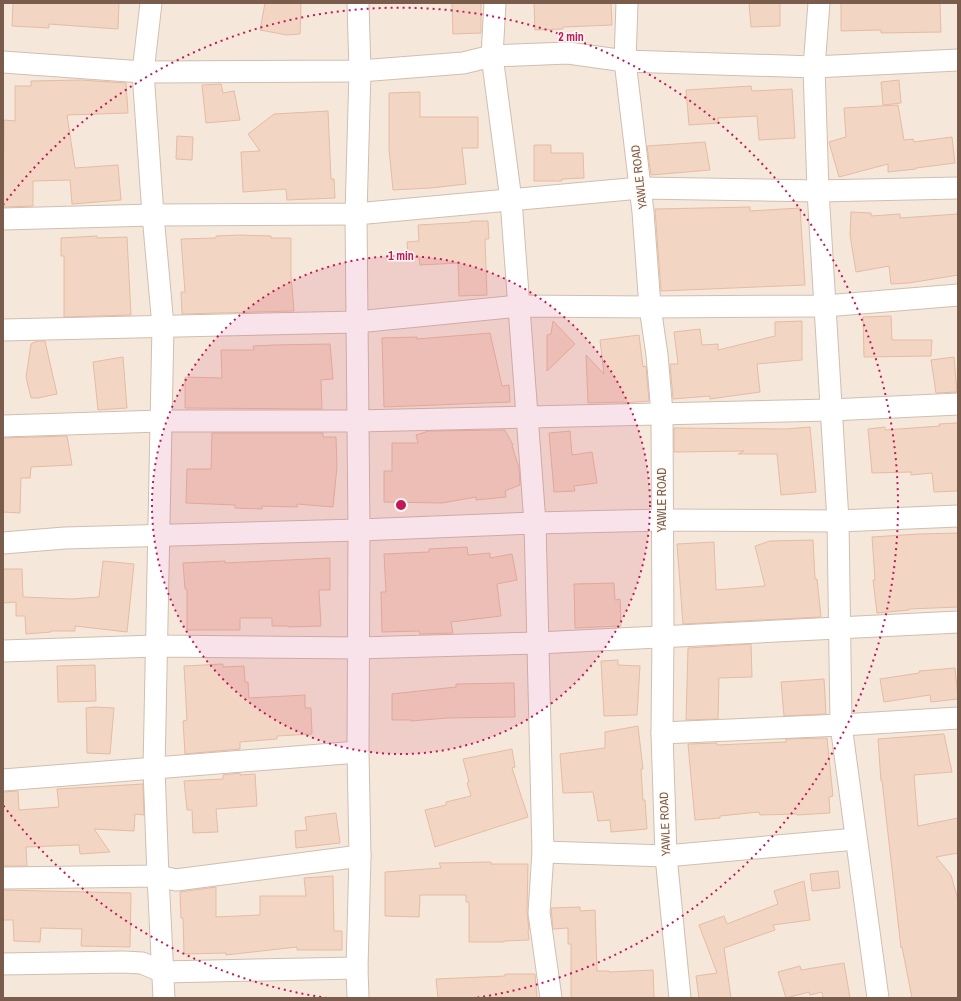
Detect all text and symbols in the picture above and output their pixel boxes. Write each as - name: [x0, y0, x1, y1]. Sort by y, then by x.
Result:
- text: 2 min: [558, 29, 584, 45]
- street label: YAWLE ROAD: [627, 144, 651, 210]
- text: 1 min: [388, 248, 414, 264]
- street label: YAWLE ROAD: [654, 468, 670, 532]
- centre of rings: [394, 498, 408, 512]
- street label: YAWLE ROAD: [656, 791, 674, 857]

